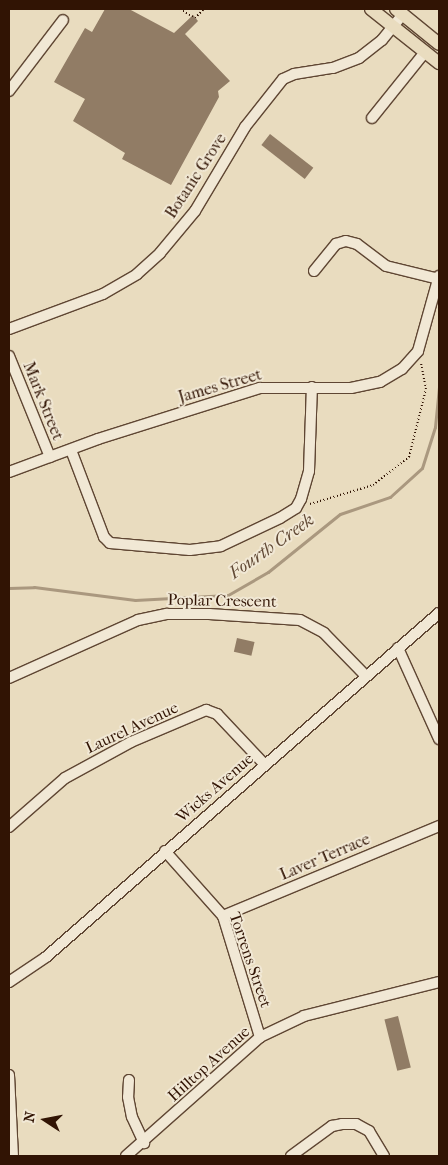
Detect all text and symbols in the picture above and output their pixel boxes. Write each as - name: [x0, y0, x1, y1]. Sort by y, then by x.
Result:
- street label: Botanic Grove: [161, 130, 231, 222]
- street label: Mark Street: [19, 359, 67, 443]
- street label: James Street: [176, 365, 264, 407]
- water label: Fourth Creek: [225, 510, 319, 584]
- street label: Poplar Crescent: [167, 590, 277, 612]
- street label: Laurel Avenue: [83, 698, 181, 758]
- street label: Wicks Avenue: [172, 749, 258, 827]
- street label: Laver Terrace: [277, 829, 373, 885]
- street label: Torrens Street: [225, 910, 275, 1010]
- street label: Hilltop Avenue: [164, 1022, 254, 1106]
- north arrow: [20, 1095, 70, 1145]
- text: N: [20, 1110, 39, 1124]

